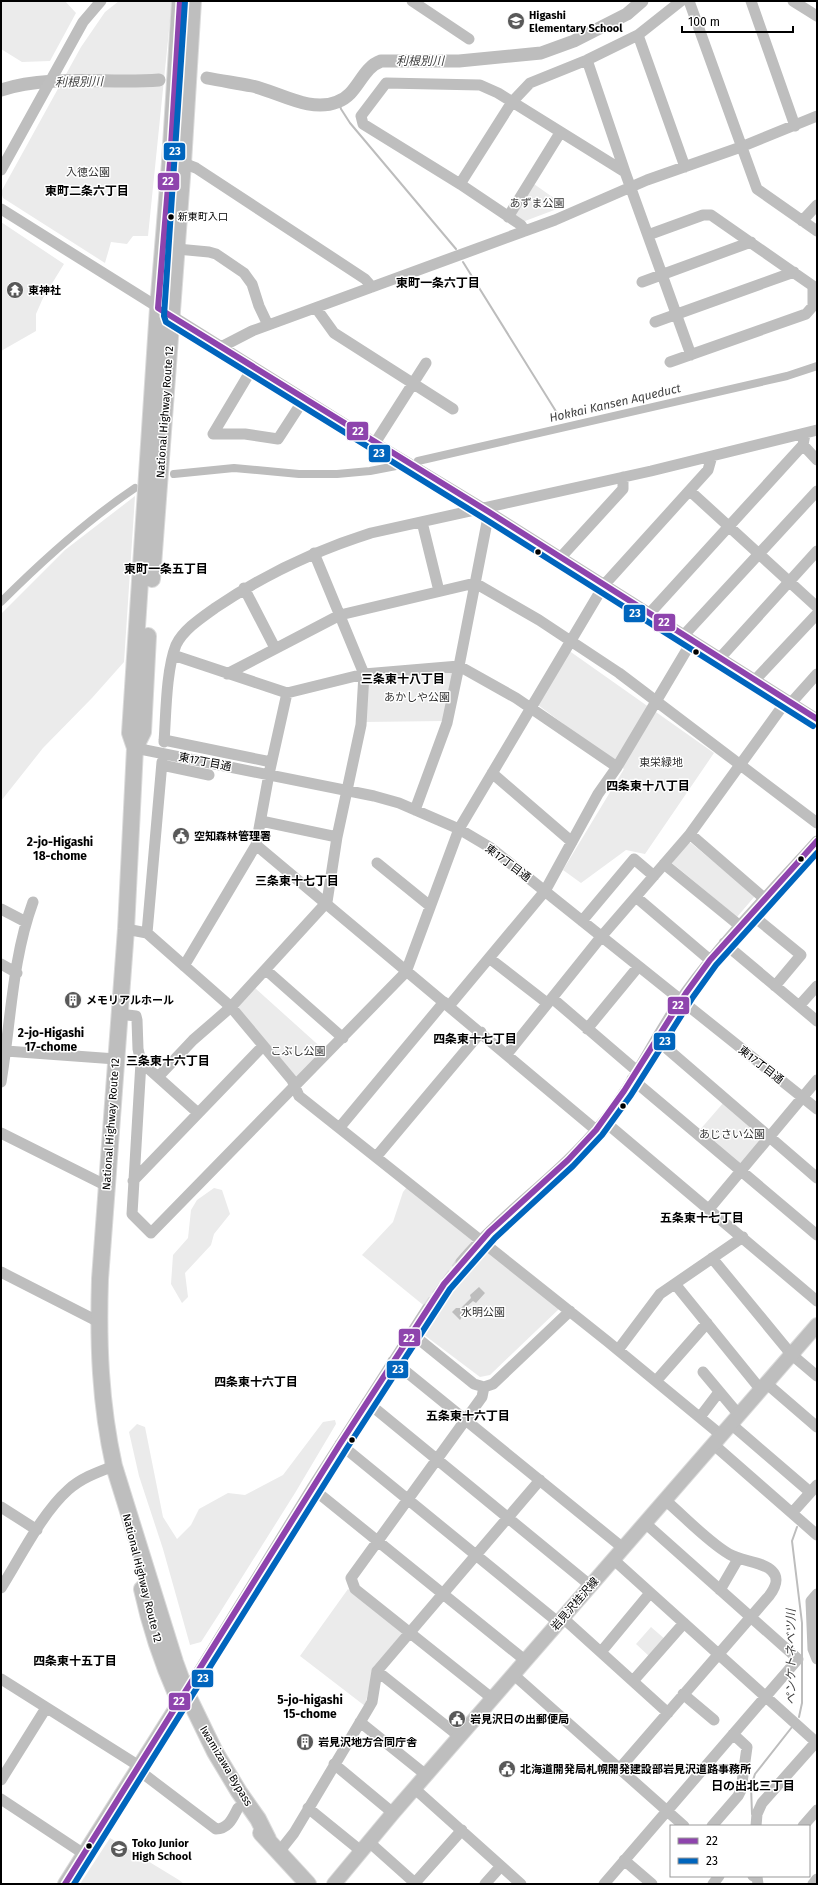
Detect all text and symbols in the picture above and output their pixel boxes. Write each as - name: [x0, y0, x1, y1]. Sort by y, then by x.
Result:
- scale bar: [682, 8, 793, 34]
- place label: Higashi Elementary School: [529, 9, 623, 35]
- school or university icon: Higashi Elementary School: [506, 11, 526, 31]
- text: 100 m: [688, 15, 720, 29]
- water label: 利根別川: [396, 54, 446, 68]
- water label: 利根別川: [55, 75, 105, 89]
- line badge: 23: [163, 142, 186, 161]
- text: 23: [169, 145, 181, 158]
- park label: 入徳公園: [66, 166, 110, 179]
- line badge: 22: [157, 172, 180, 191]
- text: 22: [162, 175, 174, 188]
- district label: 東町二条六丁目: [45, 184, 129, 198]
- park label: あずま公園: [510, 197, 565, 210]
- place label: 新東町入口: [178, 211, 228, 223]
- marker: 新東町入口: [166, 212, 176, 222]
- district label: 東町一条六丁目: [396, 276, 480, 290]
- temple icon: 東神社: [5, 280, 25, 300]
- place label: 東神社: [28, 284, 61, 297]
- street label: National Highway Route 12: [154, 346, 176, 478]
- water label: Hokkai Kansen Aqueduct: [548, 381, 683, 425]
- line badge: 22: [346, 421, 369, 441]
- text: 22: [352, 425, 364, 438]
- line badge: 23: [368, 444, 391, 463]
- text: 23: [373, 447, 385, 460]
- unlabelled marker: [533, 547, 543, 557]
- district label: 東町一条五丁目: [124, 562, 208, 576]
- line badge: 23: [623, 604, 646, 623]
- text: 23: [629, 607, 641, 620]
- line badge: 22: [653, 613, 676, 632]
- text: 22: [658, 616, 670, 629]
- unlabelled marker: [691, 647, 701, 657]
- district label: 三条東十八丁目: [361, 672, 445, 686]
- park label: あかしや公園: [384, 691, 450, 704]
- street label: 東17丁目通: [177, 751, 233, 773]
- park label: 東栄緑地: [639, 756, 683, 769]
- district label: 四条東十八丁目: [606, 779, 690, 793]
- public building icon: 空知森林管理署: [171, 826, 191, 846]
- place label: 空知森林管理署: [194, 830, 271, 843]
- district label: 2-jo-Higashi 18-chome: [27, 835, 93, 863]
- street label: 東17丁目通: [483, 842, 533, 884]
- unlabelled marker: [796, 854, 806, 864]
- district label: 三条東十七丁目: [255, 874, 339, 888]
- building icon: メモリアルホール: [63, 990, 83, 1010]
- place label: メモリアルホール: [86, 994, 174, 1007]
- line badge: 22: [667, 996, 690, 1015]
- text: 22: [672, 999, 684, 1012]
- district label: 2-jo-Higashi 17-chome: [18, 1026, 84, 1054]
- district label: 四条東十七丁目: [433, 1032, 517, 1046]
- line badge: 23: [653, 1032, 676, 1051]
- text: 23: [659, 1035, 671, 1048]
- street label: 東17丁目通: [736, 1043, 786, 1087]
- park label: こぶし公園: [271, 1045, 326, 1058]
- district label: 三条東十六丁目: [126, 1054, 210, 1068]
- street label: National Highway Route 12: [100, 1058, 122, 1190]
- unlabelled marker: [618, 1101, 628, 1111]
- park label: あじさい公園: [699, 1128, 765, 1141]
- district label: 五条東十七丁目: [660, 1211, 744, 1225]
- park label: 水明公園: [461, 1306, 505, 1319]
- line badge: 22: [398, 1328, 421, 1347]
- text: 22: [403, 1332, 415, 1345]
- line badge: 23: [386, 1360, 409, 1379]
- text: 23: [392, 1363, 404, 1376]
- district label: 四条東十六丁目: [214, 1375, 298, 1389]
- district label: 五条東十六丁目: [426, 1409, 510, 1423]
- unlabelled marker: [347, 1435, 357, 1445]
- street label: National Highway Route 12: [120, 1512, 164, 1644]
- street label: 岩見沢桂沢線: [548, 1575, 602, 1633]
- water label: ペンケトネベツ川: [784, 1607, 798, 1705]
- district label: 四条東十五丁目: [33, 1654, 117, 1668]
- line badge: 23: [191, 1669, 214, 1688]
- text: 23: [197, 1672, 209, 1685]
- line badge: 22: [168, 1692, 191, 1711]
- district label: 5-jo-higashi 15-chome: [277, 1693, 343, 1721]
- text: 22: [173, 1695, 185, 1708]
- public building icon: 岩見沢日の出郵便局: [447, 1709, 467, 1729]
- place label: 岩見沢日の出郵便局: [470, 1713, 569, 1726]
- street label: Iwamizawa Bypass: [197, 1724, 255, 1808]
- building icon: 岩見沢地方合同庁舎: [295, 1732, 315, 1752]
- place label: 岩見沢地方合同庁舎: [318, 1736, 418, 1749]
- public building icon: 北海道開発局札幌開発建設部岩見沢道路事務所: [497, 1759, 517, 1779]
- place label: 北海道開発局札幌開発建設部岩見沢道路事務所: [520, 1763, 751, 1776]
- district label: 日の出北三丁目: [711, 1779, 795, 1793]
- legend: [670, 1825, 810, 1877]
- text: 22: [706, 1834, 718, 1848]
- place label: Toko Junior High School: [132, 1837, 192, 1863]
- school or university icon: Toko Junior High School: [109, 1839, 129, 1859]
- unlabelled marker: [84, 1841, 94, 1851]
- text: 23: [706, 1854, 718, 1868]

